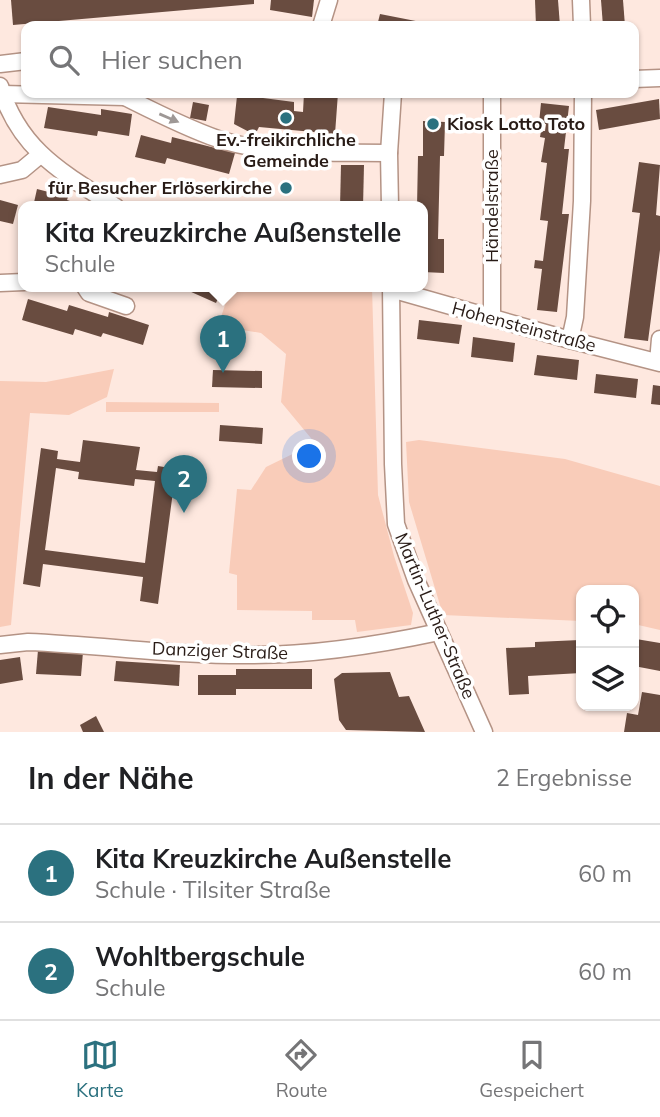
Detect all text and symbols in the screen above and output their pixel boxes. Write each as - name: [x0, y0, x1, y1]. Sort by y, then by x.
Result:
- search box: [21, 21, 639, 98]
- icon: search: [45, 41, 83, 79]
- text: Hier suchen: [101, 43, 243, 76]
- marker: Ev.-freikirchliche Gemeinde: [278, 110, 294, 126]
- place label: Kiosk Lotto Toto: [447, 112, 585, 135]
- one-way arrow: [159, 113, 180, 124]
- marker: Kiosk Lotto Toto: [425, 116, 441, 132]
- place label: Ev.-freikirchliche Gemeinde: [216, 128, 356, 172]
- street label: Händelstraße: [480, 149, 503, 263]
- place label: für Besucher Erlöserkirche: [48, 176, 272, 199]
- marker: für Besucher Erlöserkirche: [278, 180, 294, 196]
- popup: [18, 201, 428, 292]
- text: Kita Kreuzkirche Außenstelle: [45, 216, 401, 249]
- text: Schule: [45, 249, 115, 278]
- street label: Hohensteinstraße: [450, 296, 599, 357]
- pin: 1: [200, 315, 246, 373]
- your location: [292, 439, 326, 473]
- pin: 2: [161, 455, 207, 513]
- street label: Martin-Luther-Straße: [390, 529, 481, 702]
- map controls: [576, 585, 639, 711]
- button: locate: [576, 585, 639, 648]
- street label: Danziger Straße: [152, 637, 288, 664]
- button: layers: [576, 648, 639, 711]
- text: In der Nähe: [28, 759, 194, 797]
- text: 2 Ergebnisse: [496, 763, 632, 792]
- text: Kita Kreuzkirche Außenstelle: [95, 842, 451, 875]
- text: 1: [44, 859, 58, 888]
- text: 60 m: [578, 859, 632, 888]
- text: Schule · Tilsiter Straße: [95, 875, 331, 904]
- text: Wohltbergschule: [95, 940, 305, 973]
- text: 2: [44, 957, 58, 986]
- text: 60 m: [578, 957, 632, 986]
- text: Schule: [95, 973, 165, 1002]
- tab: Karte: [76, 1036, 124, 1102]
- tab: Route: [276, 1036, 327, 1102]
- tab: Gespeichert: [479, 1036, 584, 1102]

